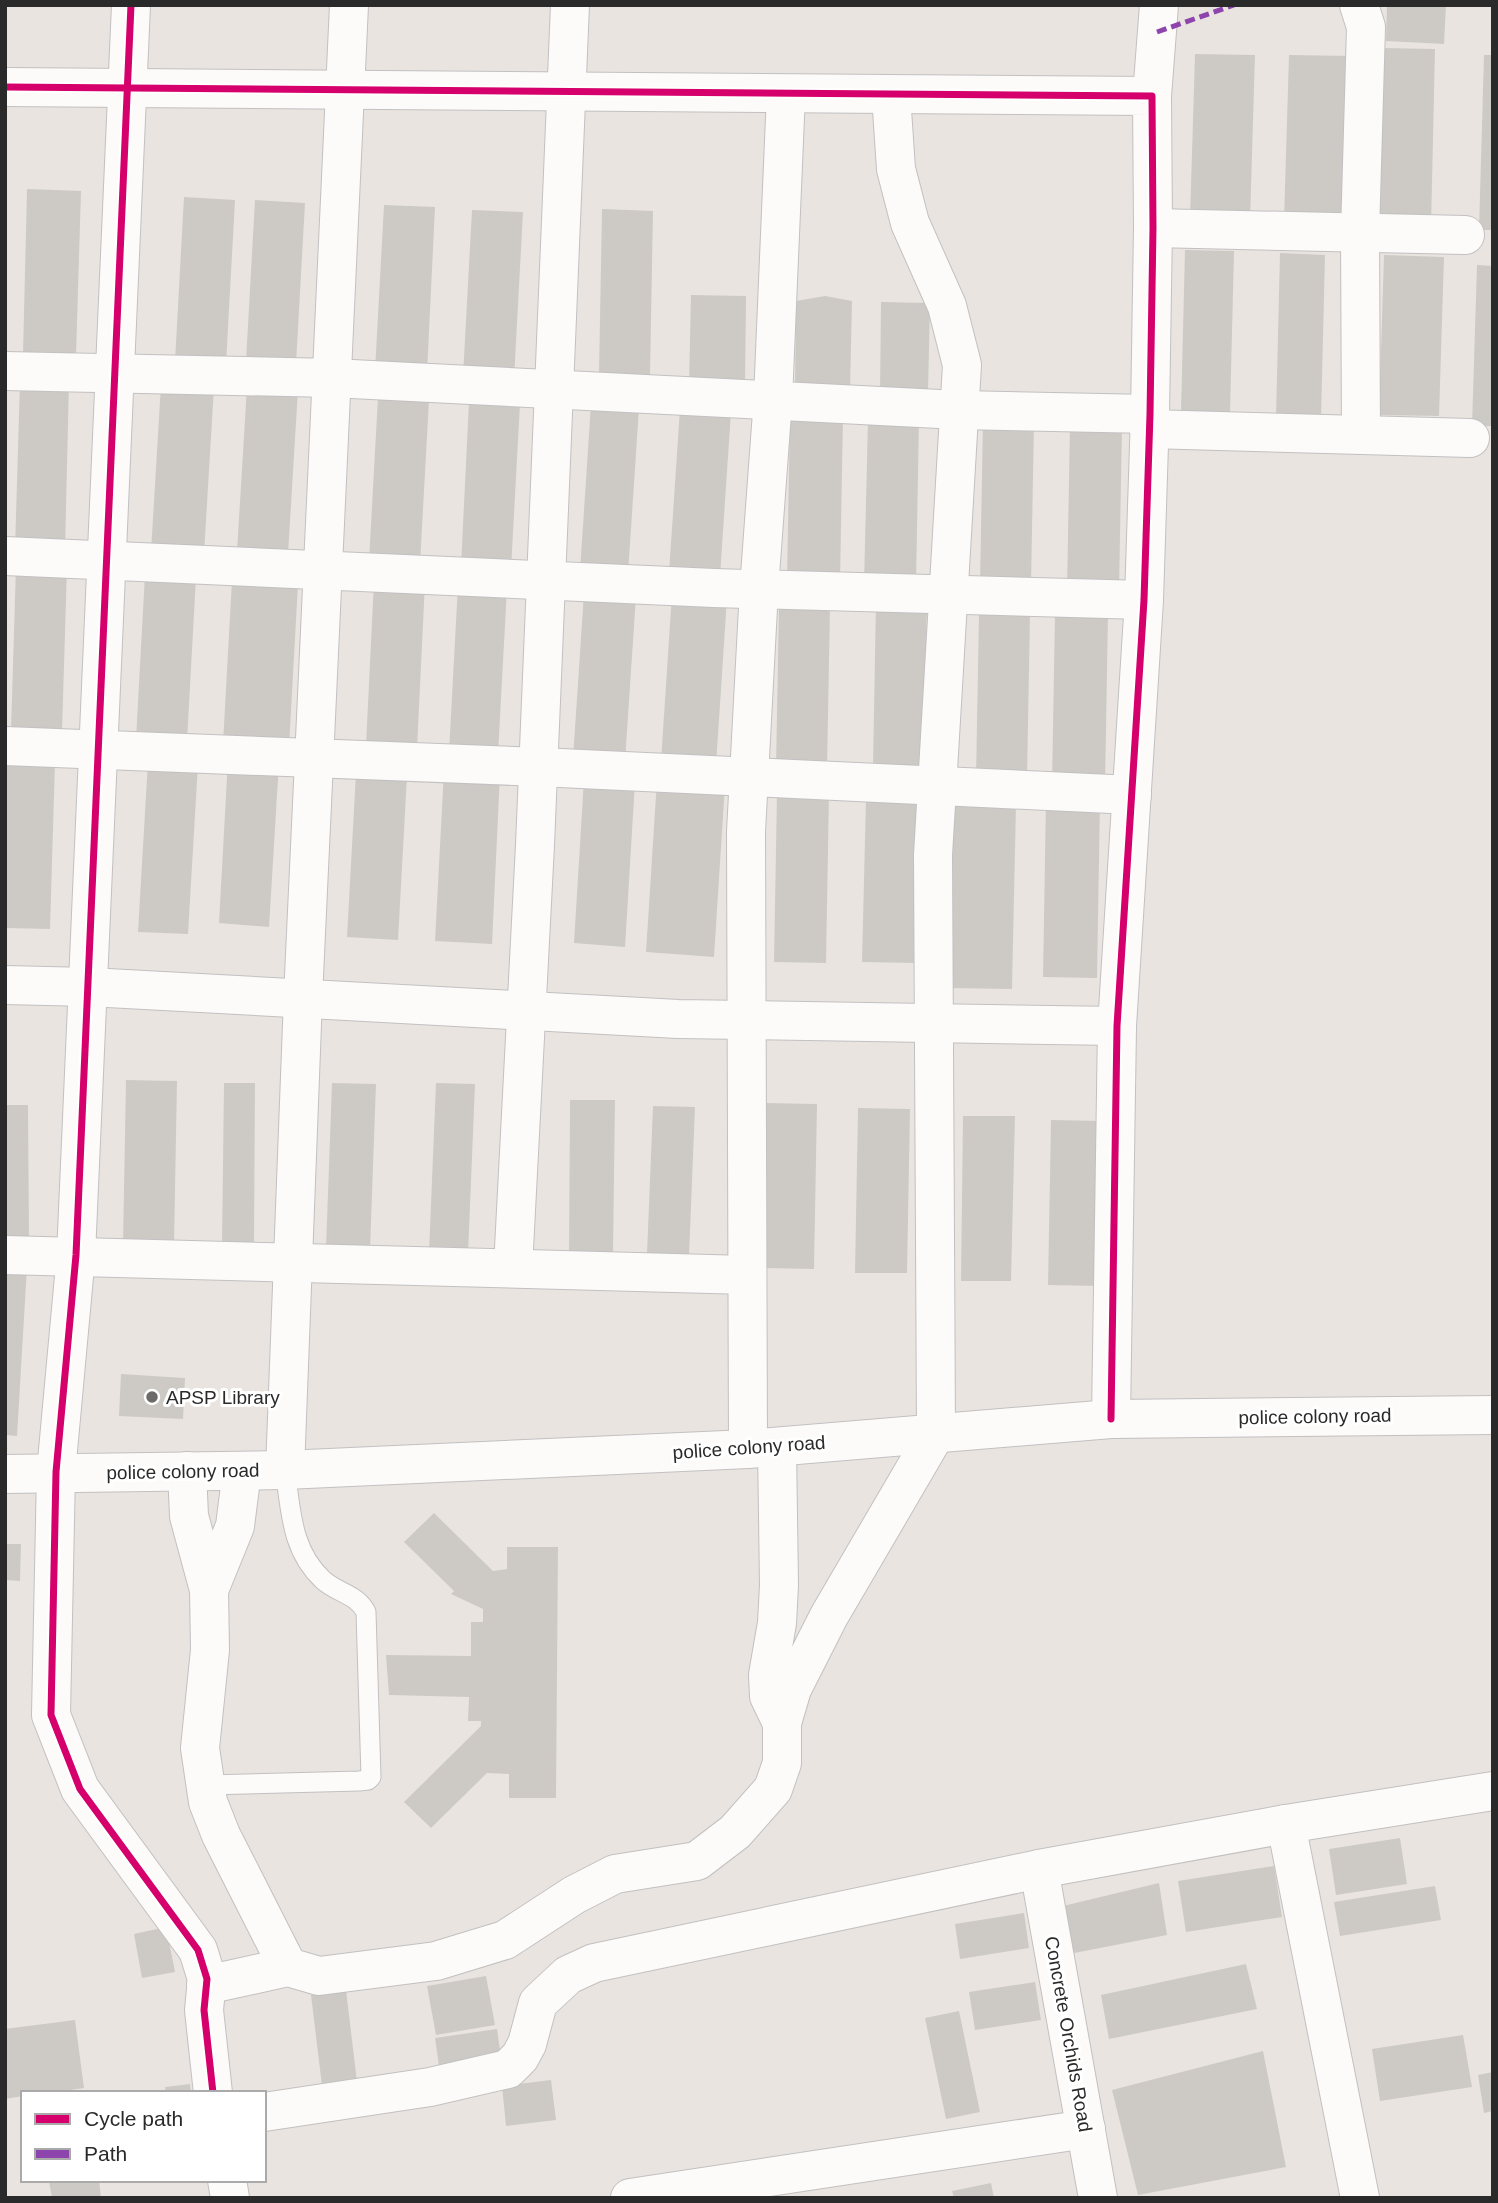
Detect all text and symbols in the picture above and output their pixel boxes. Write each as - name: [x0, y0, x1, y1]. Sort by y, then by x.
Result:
- place label: APSP Library: [166, 1387, 280, 1408]
- marker: APSP Library: [144, 1389, 160, 1405]
- street label: police colony road: [1238, 1405, 1392, 1428]
- street label: police colony road: [672, 1432, 826, 1463]
- street label: police colony road: [106, 1460, 260, 1483]
- street label: Concrete Orchids Road: [1041, 1934, 1096, 2134]
- legend: [21, 2091, 266, 2182]
- text: Cycle path: [84, 2107, 183, 2130]
- text: Path: [84, 2142, 127, 2165]

